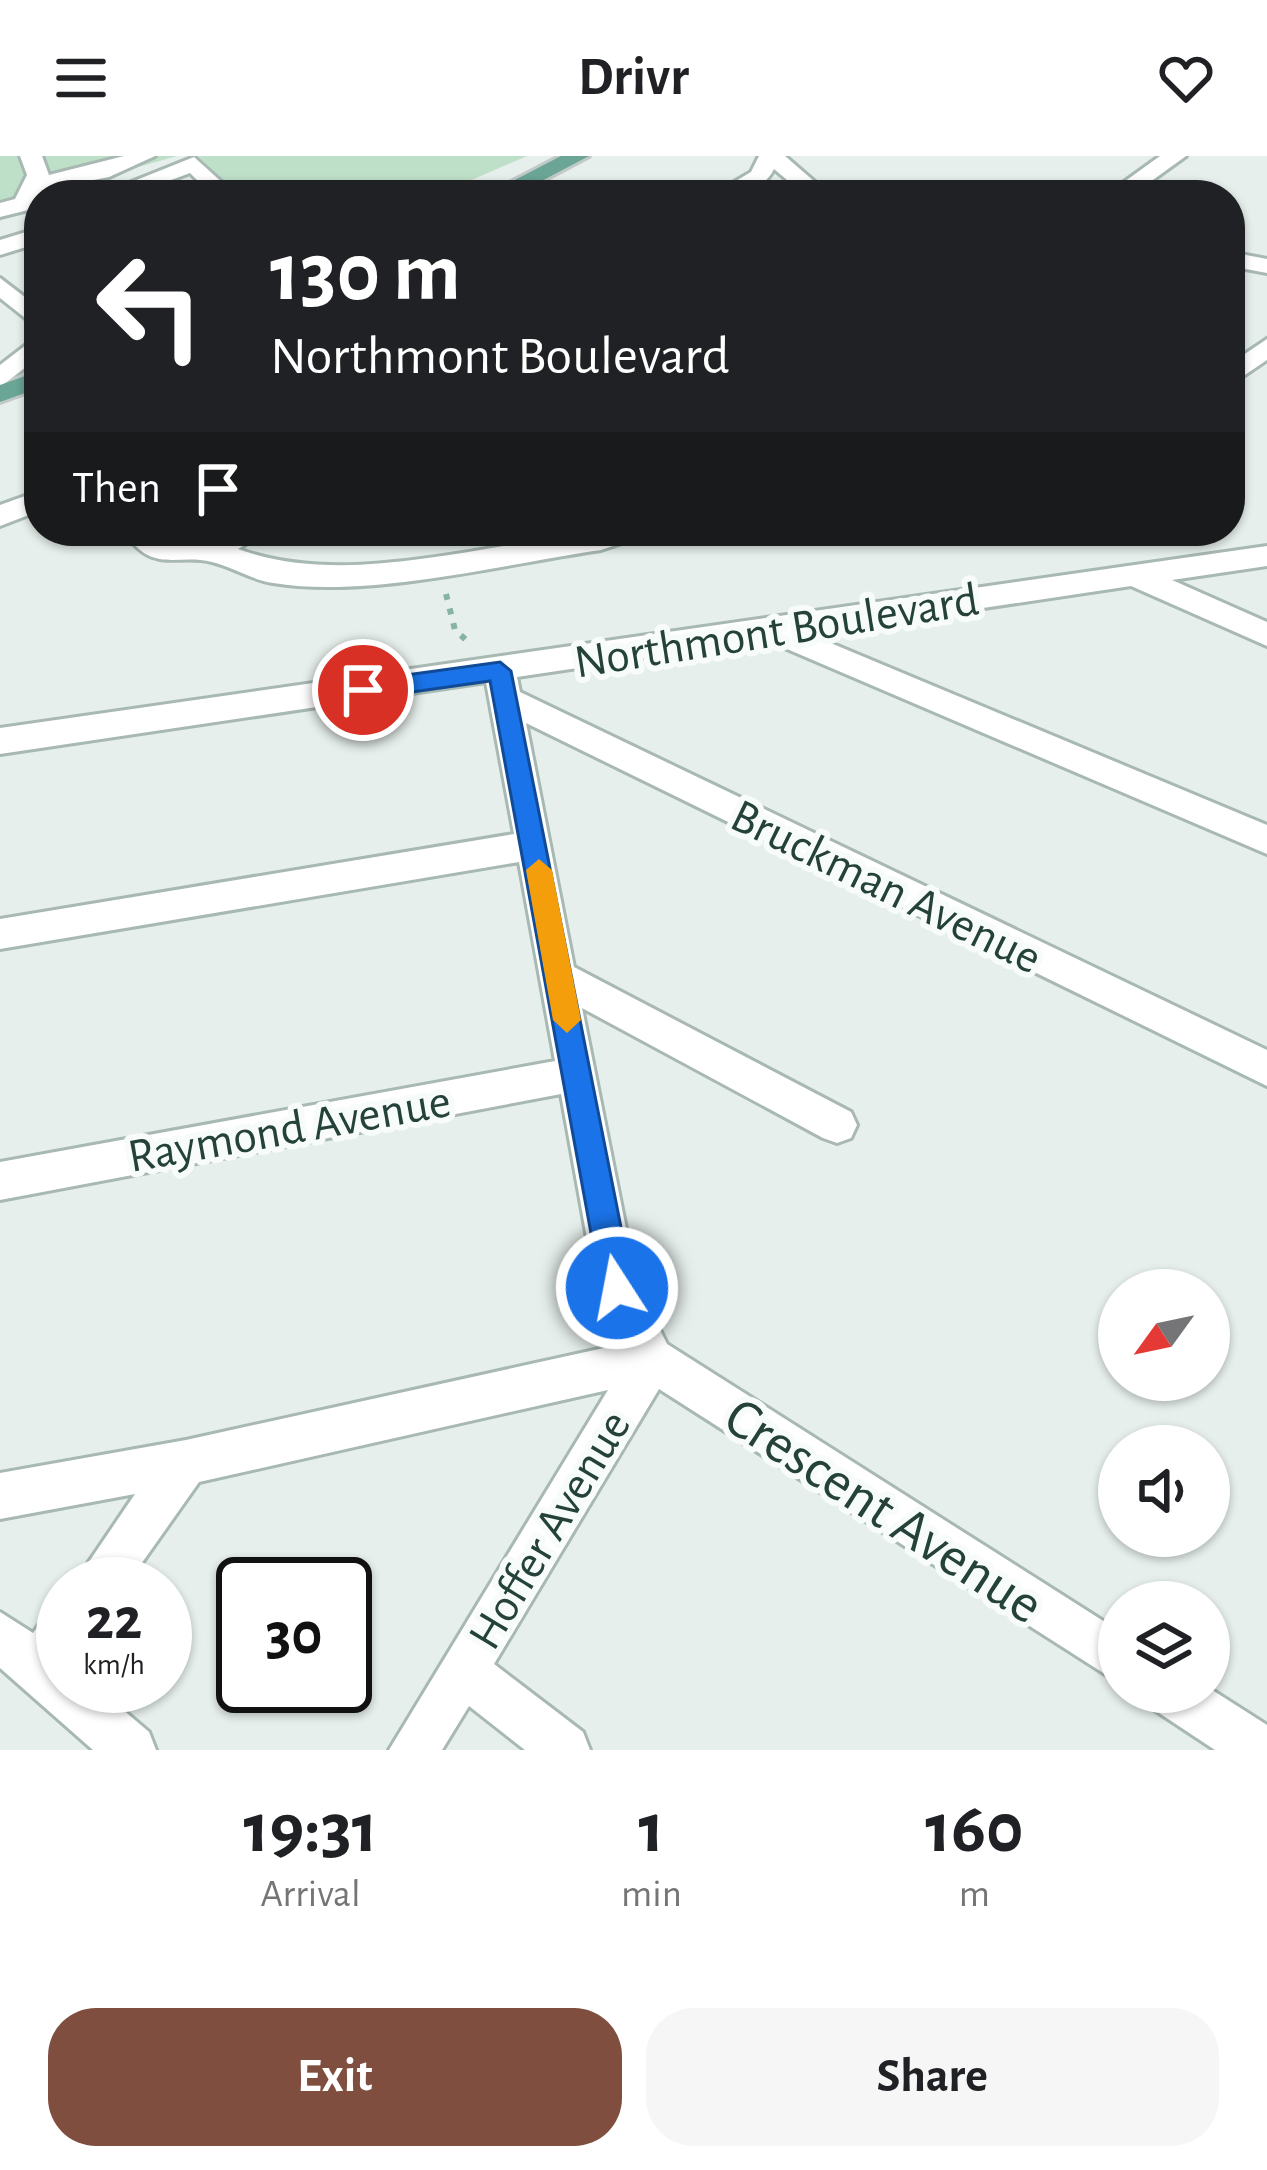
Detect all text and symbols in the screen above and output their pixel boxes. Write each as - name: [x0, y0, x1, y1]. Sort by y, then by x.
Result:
- icon: menu: [48, 45, 114, 111]
- icon: heart: [1153, 45, 1219, 111]
- text: Drivr: [578, 51, 689, 105]
- icon: left: [72, 228, 228, 384]
- text: 130 m: [270, 232, 461, 316]
- text: Northmont Boulevard: [270, 330, 730, 384]
- icon: arrive: [185, 456, 251, 522]
- text: Then: [72, 466, 161, 511]
- street label: Northmont Boulevard: [571, 576, 982, 688]
- pin: [312, 639, 414, 741]
- icon: arrive: [330, 657, 396, 723]
- street label: Bruckman Avenue: [723, 792, 1048, 983]
- street label: Raymond Avenue: [124, 1078, 455, 1182]
- position arrow: [554, 1225, 680, 1351]
- north arrow: [1098, 1269, 1230, 1401]
- map controls: [1098, 1269, 1230, 1713]
- street label: Crescent Avenue: [715, 1388, 1052, 1635]
- street label: Hoffer Avenue: [461, 1403, 640, 1658]
- button: sound: [1098, 1425, 1230, 1557]
- speed limit sign: 30: [216, 1557, 372, 1713]
- button: layers: [1098, 1581, 1230, 1713]
- text: 22: [86, 1590, 142, 1650]
- text: km/h: [83, 1650, 145, 1680]
- text: 19:31: [243, 1793, 378, 1865]
- text: 1: [639, 1793, 664, 1865]
- text: 160: [925, 1793, 1024, 1865]
- text: Arrival: [260, 1875, 361, 1914]
- text: min: [621, 1875, 682, 1914]
- text: m: [959, 1875, 990, 1914]
- button: Exit: [48, 2008, 622, 2146]
- button: Share: [646, 2008, 1219, 2146]

